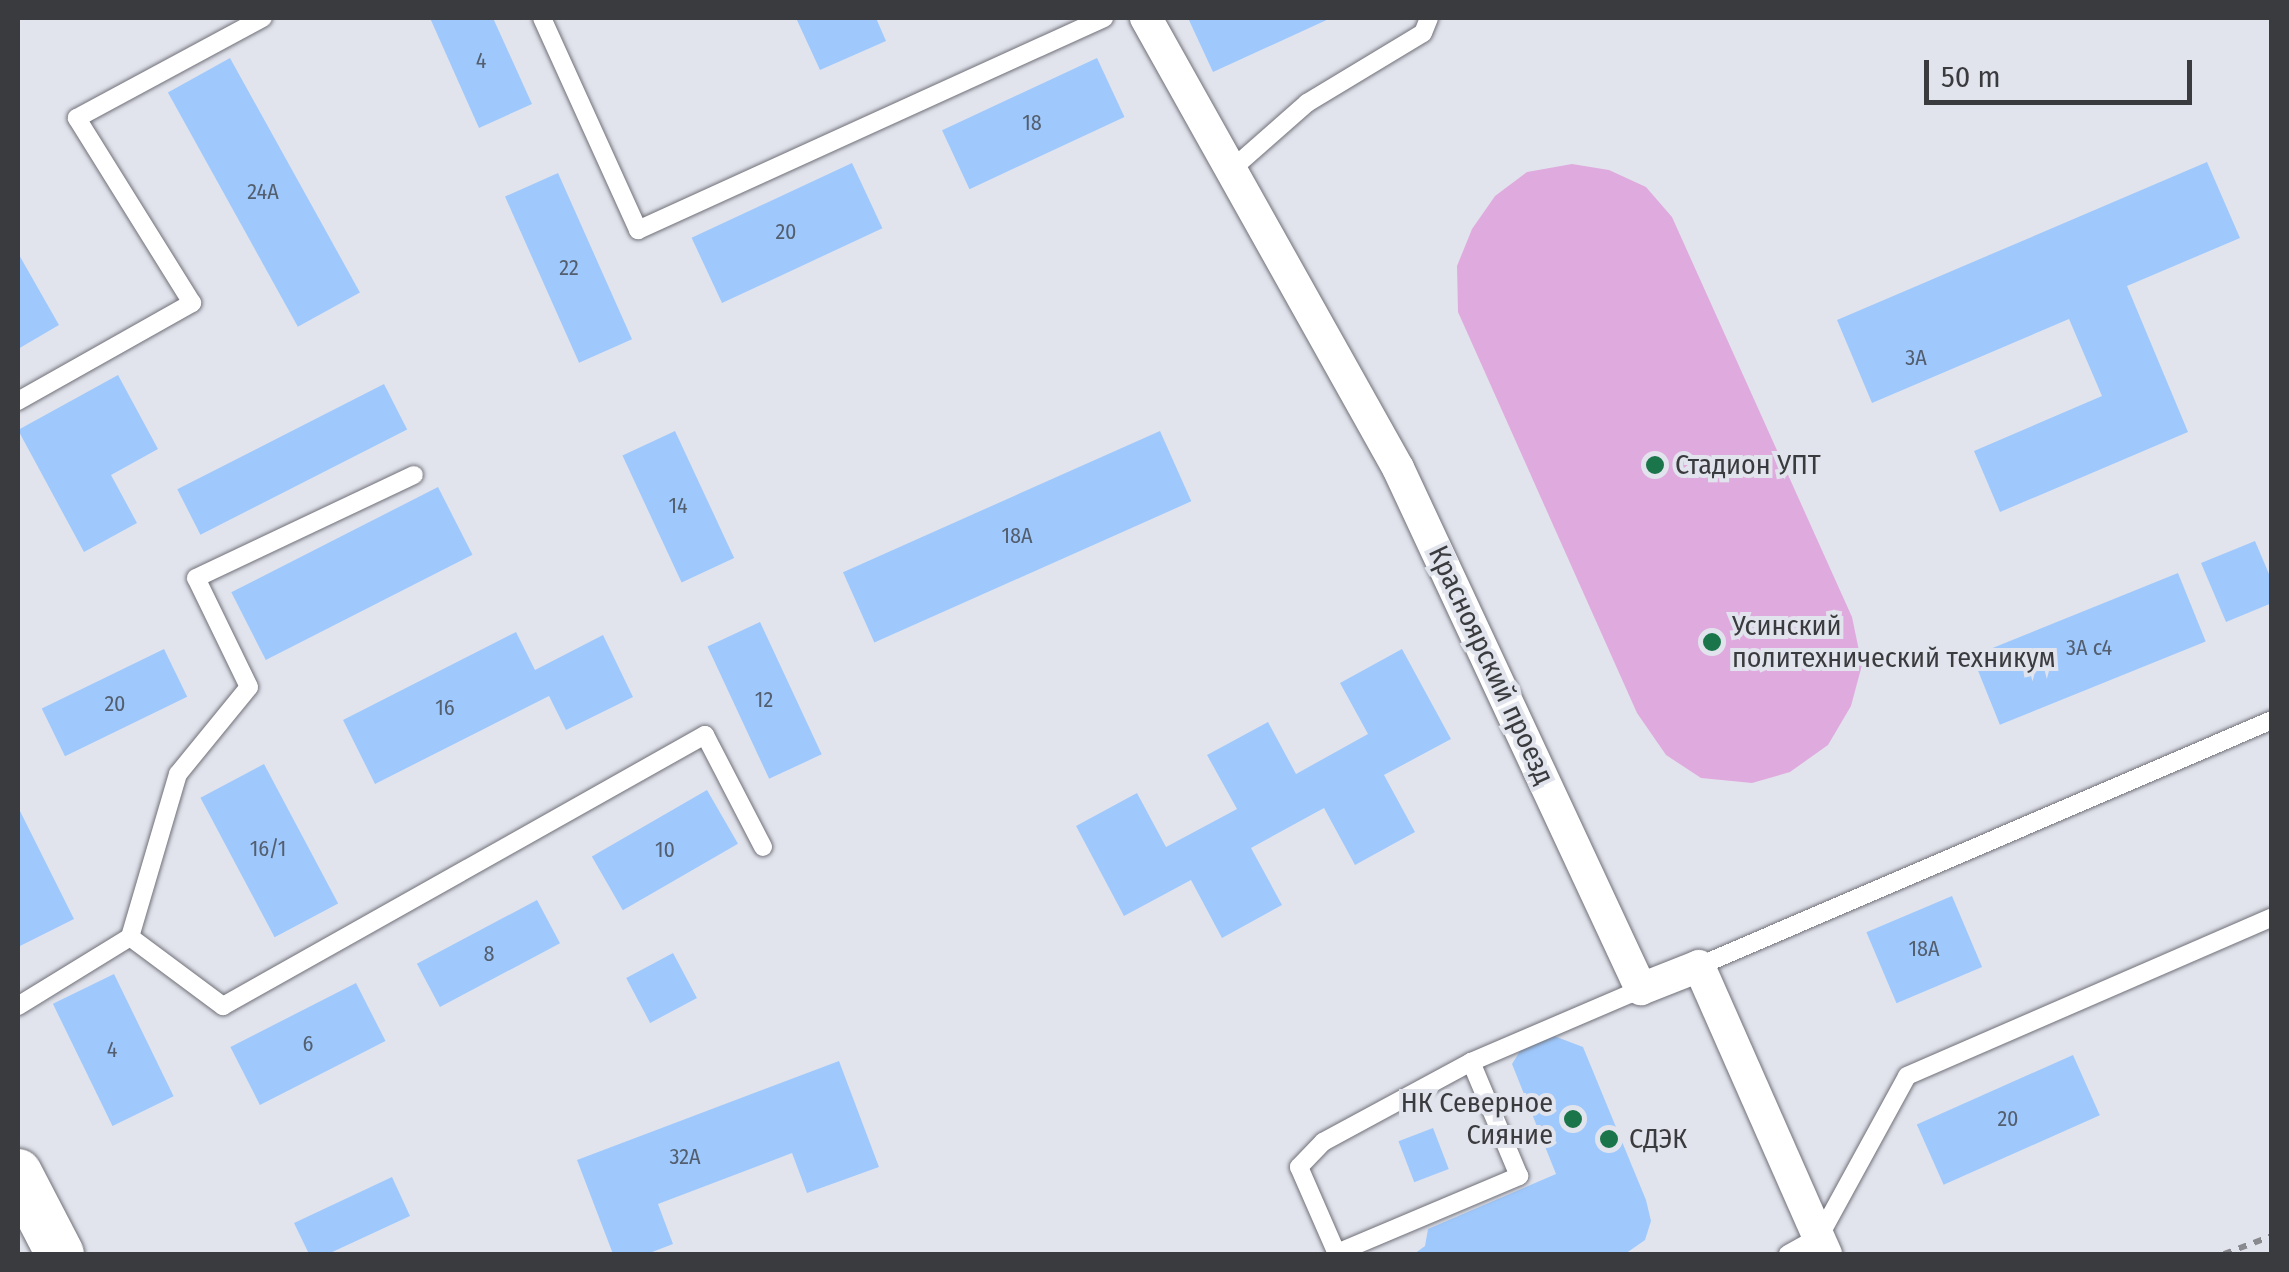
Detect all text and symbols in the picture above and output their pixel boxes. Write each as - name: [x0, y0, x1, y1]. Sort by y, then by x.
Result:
- scale bar: [1929, 40, 2196, 102]
- house number: 4: [476, 48, 486, 74]
- text: 50 m: [1941, 59, 2001, 95]
- house number: 18: [1022, 110, 1042, 136]
- house number: 24А: [247, 179, 279, 205]
- house number: 20: [775, 219, 797, 245]
- house number: 22: [559, 255, 579, 281]
- house number: 3А: [1905, 345, 1927, 371]
- place label: Стадион УПТ: [1675, 448, 1821, 482]
- marker: Стадион УПТ: [1644, 454, 1666, 476]
- house number: 14: [668, 493, 688, 519]
- house number: 18А: [1001, 523, 1033, 549]
- street label: Красноярский проезд: [1421, 540, 1561, 790]
- place label: Усинский политехнический техникум: [1732, 609, 2056, 675]
- marker: Усинский политехнический техникум: [1701, 631, 1723, 653]
- house number: 3А с4: [2066, 635, 2112, 661]
- house number: 12: [755, 687, 773, 713]
- house number: 20: [104, 691, 126, 717]
- house number: 16: [435, 695, 455, 721]
- house number: 16/1: [250, 836, 286, 862]
- house number: 10: [655, 837, 675, 863]
- house number: 18А: [1908, 936, 1940, 962]
- house number: 8: [484, 941, 494, 967]
- house number: 6: [303, 1031, 313, 1057]
- house number: 4: [107, 1037, 117, 1063]
- place label: НК Северное Сияние: [1401, 1086, 1553, 1152]
- house number: 20: [1997, 1106, 2019, 1132]
- marker: НК Северное Сияние: [1562, 1108, 1584, 1130]
- place label: СДЭК: [1629, 1122, 1687, 1156]
- marker: СДЭК: [1598, 1128, 1620, 1150]
- house number: 32А: [669, 1144, 701, 1170]

